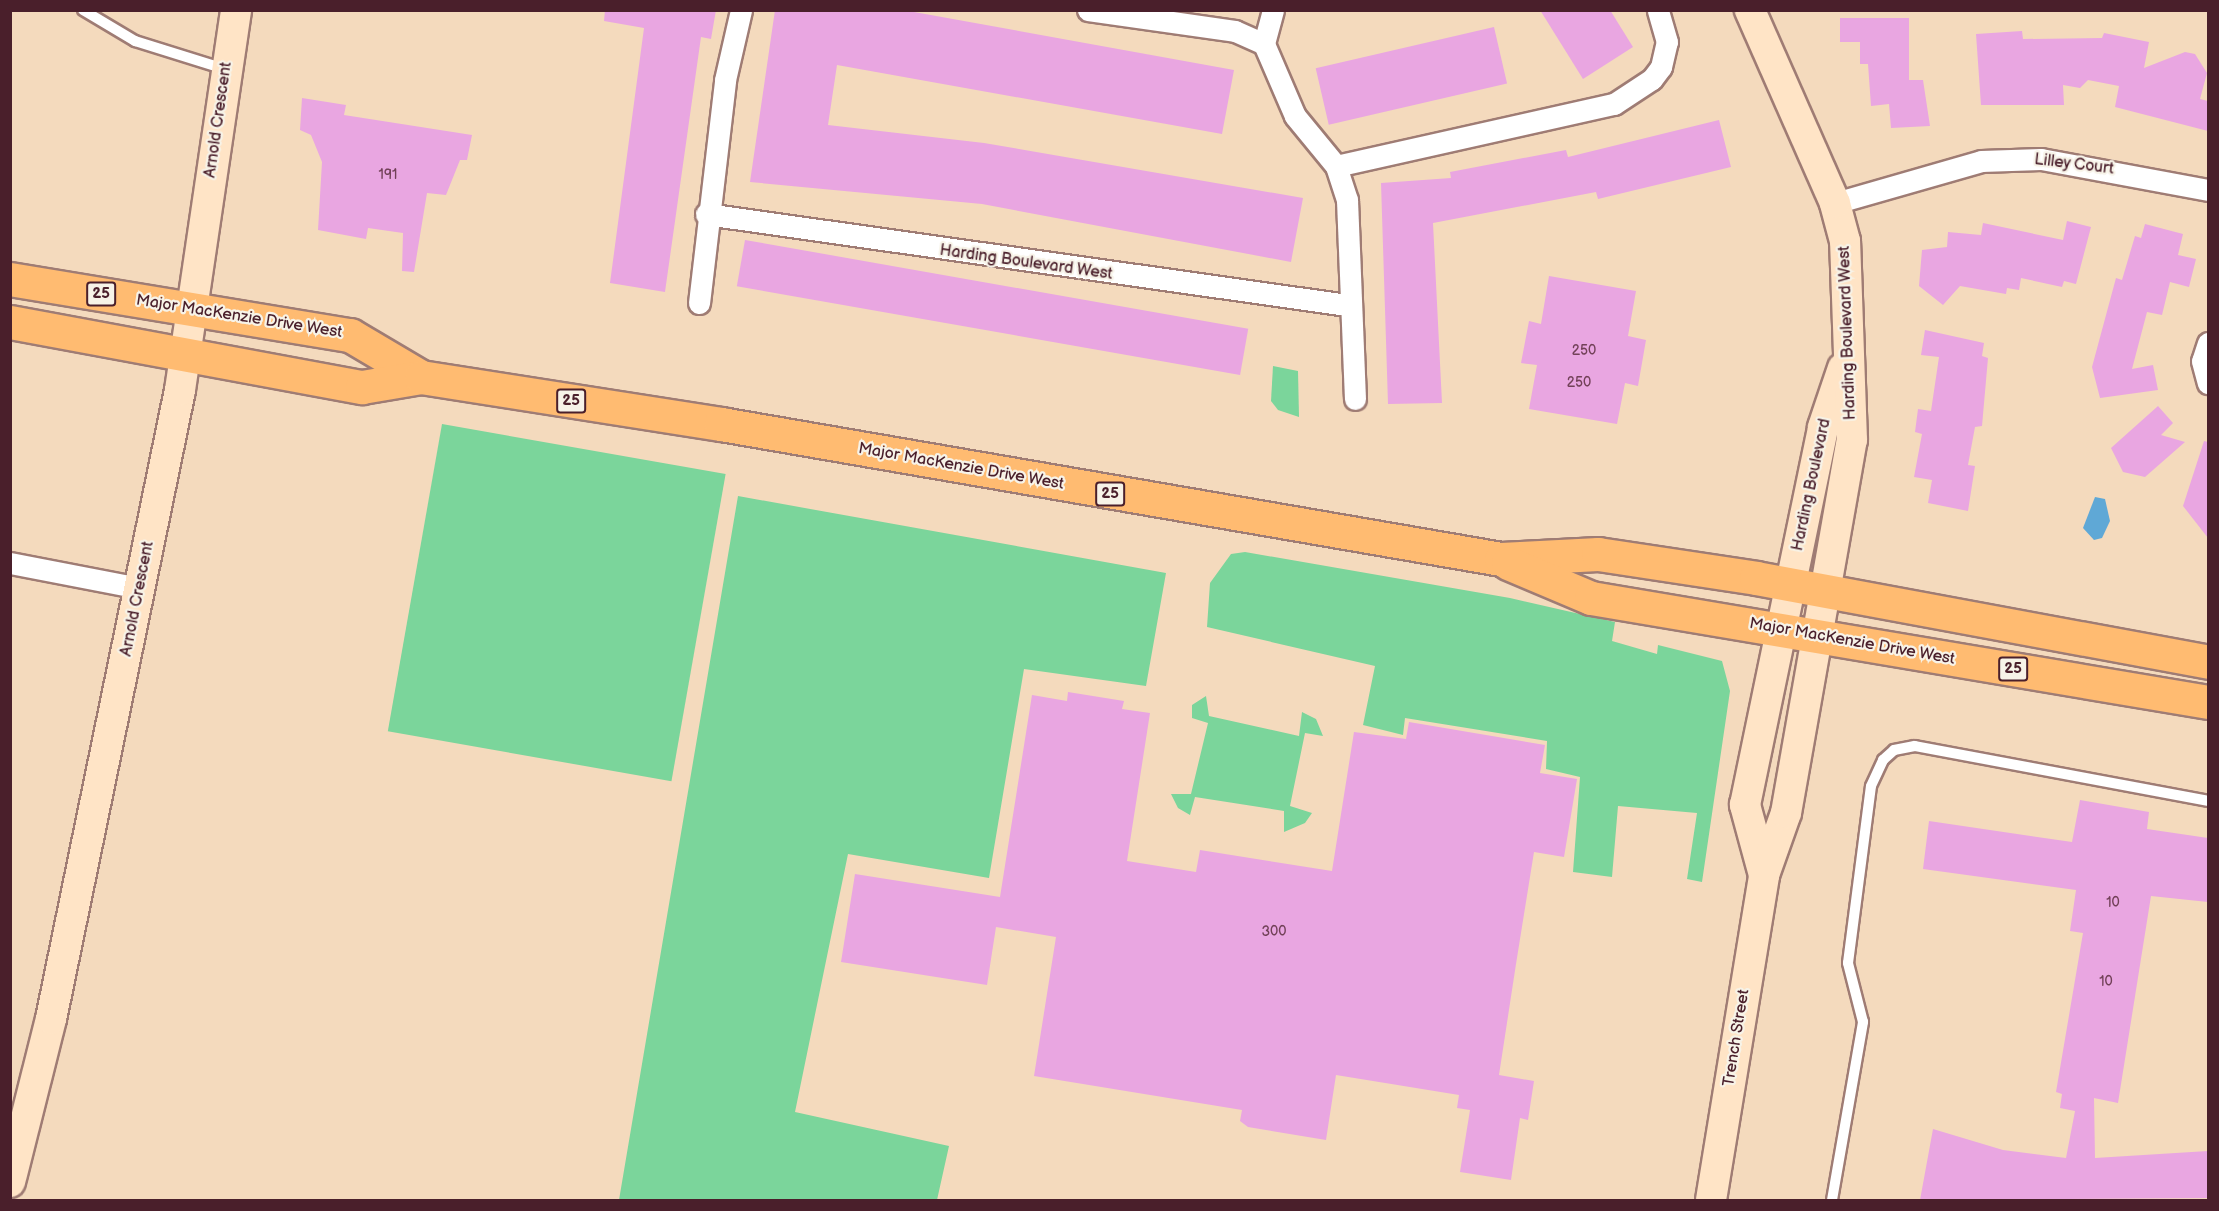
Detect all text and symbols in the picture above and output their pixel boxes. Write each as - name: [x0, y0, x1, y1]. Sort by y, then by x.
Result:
- street label: Arnold Crescent: [201, 61, 237, 179]
- street label: Lilley Court: [2033, 151, 2115, 179]
- house number: 191: [379, 167, 397, 183]
- street label: Harding Boulevard West: [938, 241, 1114, 285]
- street label: Harding Boulevard West: [1835, 245, 1861, 421]
- road number: 25: [86, 282, 116, 306]
- street label: Major MacKenzie Drive West: [134, 291, 344, 343]
- house number: 250: [1572, 343, 1596, 359]
- house number: 250: [1567, 375, 1591, 391]
- road number: 25: [556, 389, 586, 413]
- street label: Harding Boulevard: [1789, 417, 1835, 553]
- street label: Major MacKenzie Drive West: [856, 439, 1066, 495]
- road number: 25: [1095, 482, 1125, 506]
- street label: Arnold Crescent: [117, 540, 159, 658]
- street label: Major MacKenzie Drive West: [1747, 614, 1957, 670]
- road number: 25: [1998, 657, 2028, 681]
- house number: 10: [2106, 895, 2120, 911]
- house number: 300: [1261, 924, 1287, 940]
- house number: 10: [2099, 974, 2113, 990]
- street label: Trench Street: [1720, 988, 1754, 1088]

